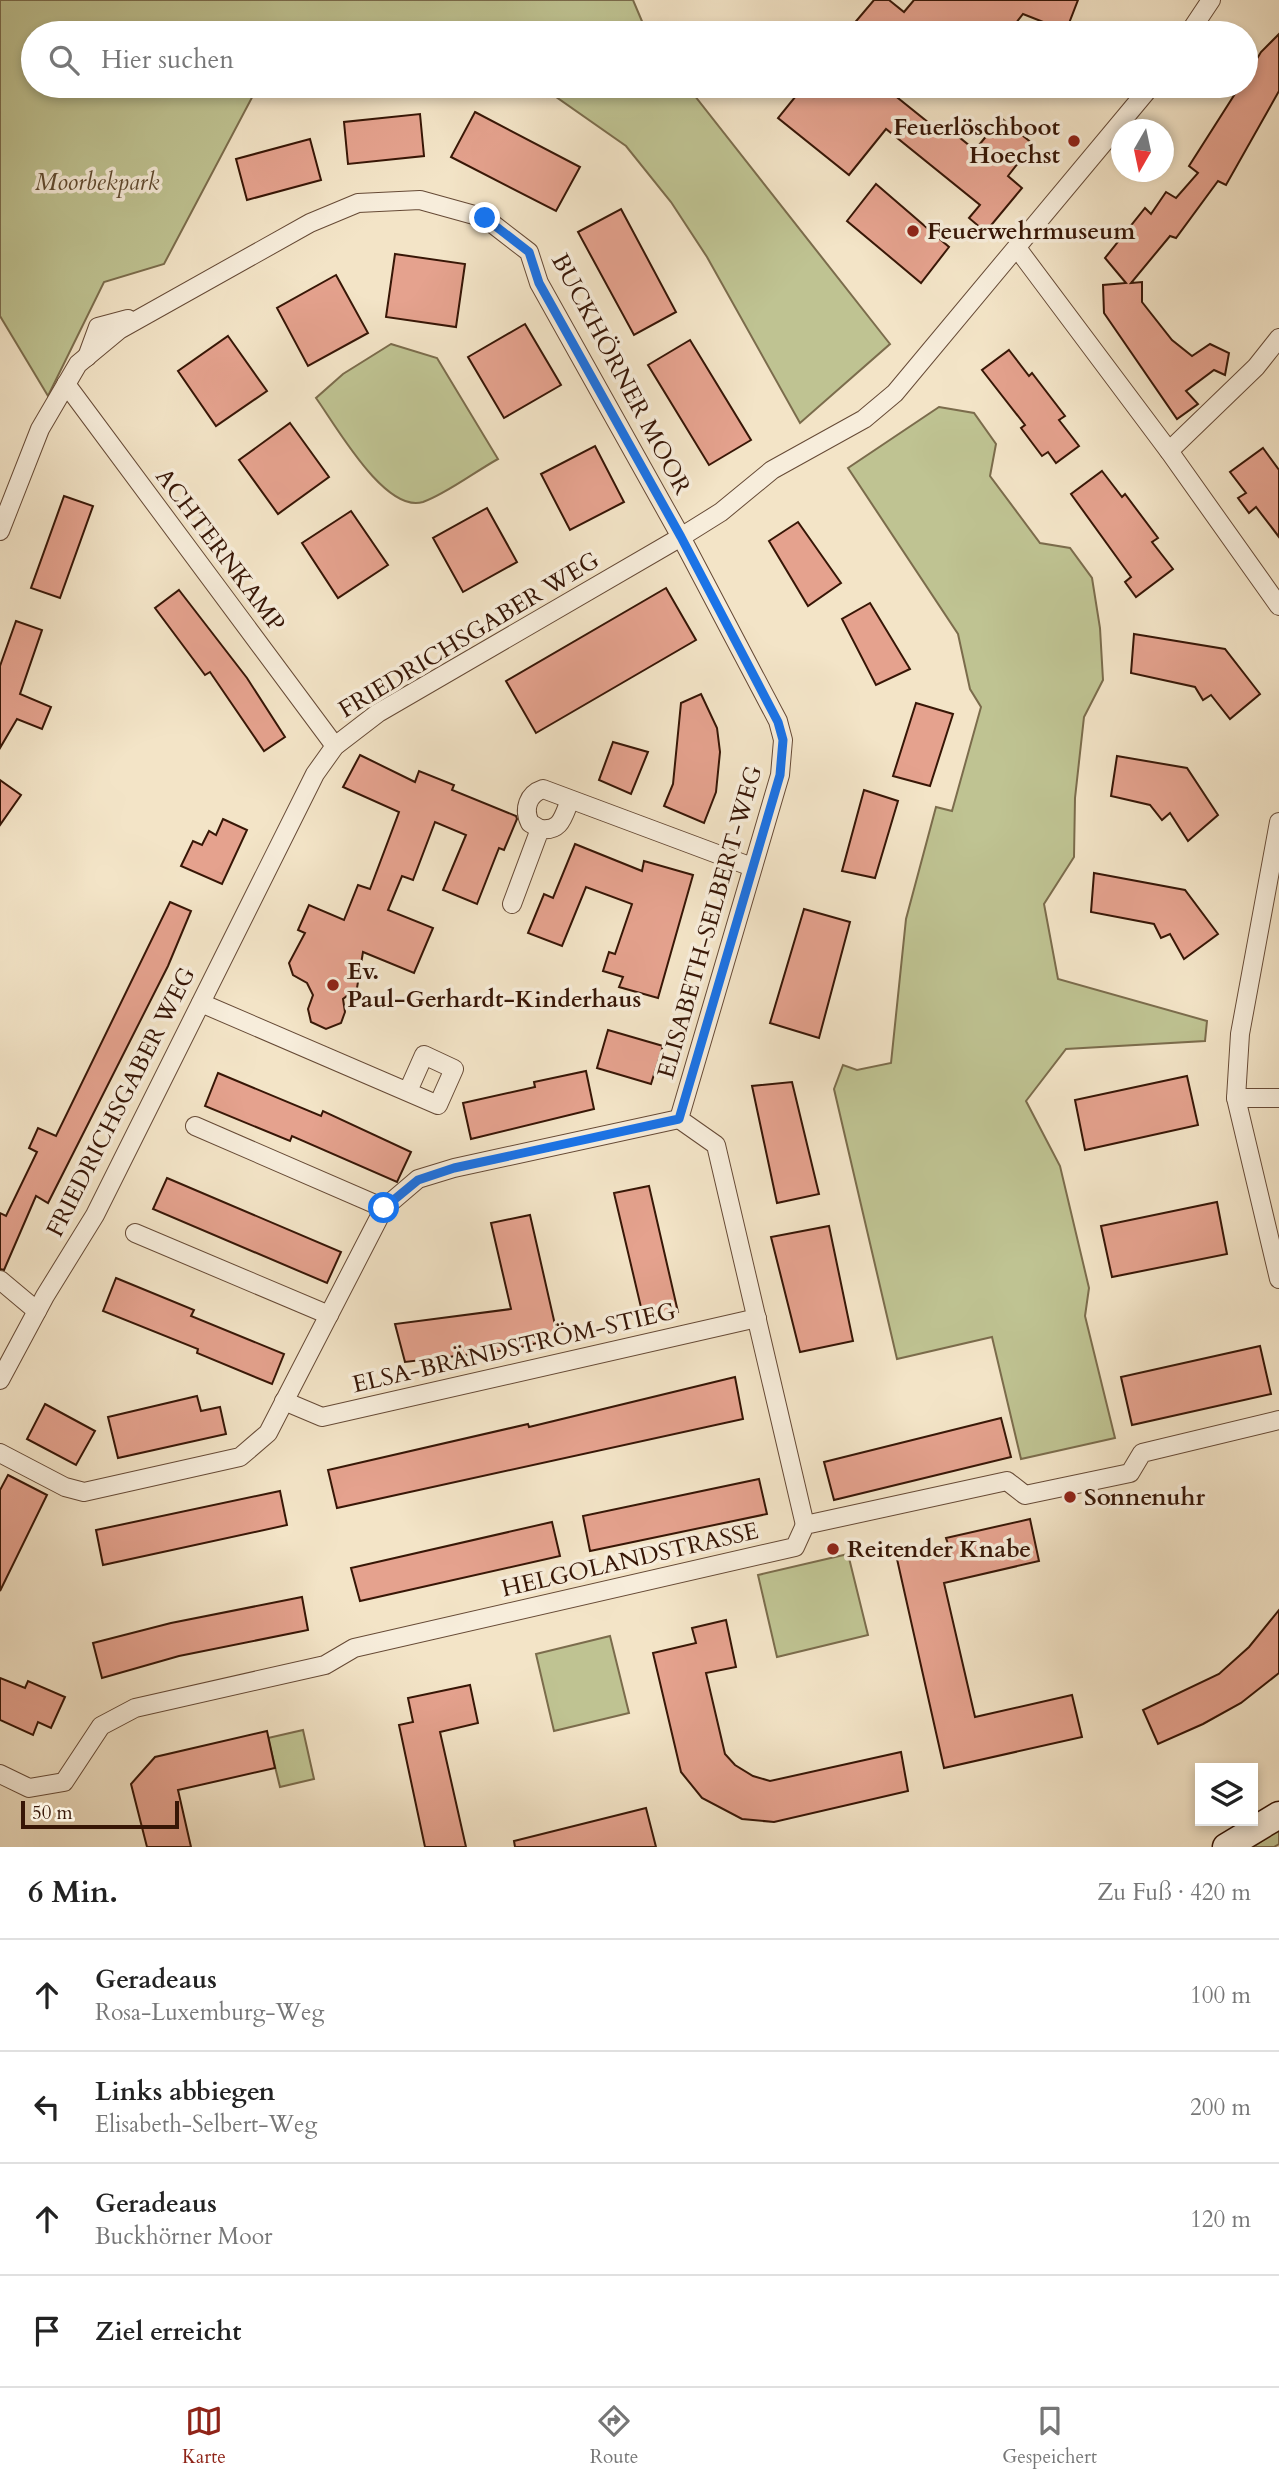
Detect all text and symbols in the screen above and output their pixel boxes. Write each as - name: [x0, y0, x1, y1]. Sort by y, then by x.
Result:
- search box: [21, 21, 1258, 98]
- icon: search: [45, 41, 83, 79]
- text: Hier suchen: [101, 42, 234, 77]
- place label: Feuerlöschboot Hoechst: [893, 111, 1061, 172]
- north arrow: [1111, 119, 1174, 182]
- marker: Feuerlöschboot Hoechst: [1066, 133, 1082, 149]
- park label: Moorbekpark: [35, 166, 159, 199]
- route end: [469, 202, 500, 233]
- place label: Feuerwehrmuseum: [927, 215, 1136, 248]
- marker: Feuerwehrmuseum: [905, 223, 921, 239]
- street label: BUCKHÖRNER MOOR: [543, 248, 699, 501]
- street label: ACHTERNKAMP: [148, 462, 292, 638]
- street label: FRIEDRICHSGABER WEG: [333, 544, 605, 726]
- street label: ELISABETH-SELBERT-WEG: [650, 762, 770, 1082]
- place label: Ev. Paul-Gerhardt-Kinderhaus: [347, 955, 641, 1016]
- street label: FRIEDRICHSGABER WEG: [39, 961, 203, 1243]
- marker: Ev. Paul-Gerhardt-Kinderhaus: [325, 977, 341, 993]
- route start: [368, 1192, 399, 1223]
- street label: ELSA-BRÄNDSTRÖM-STIEG: [349, 1295, 679, 1401]
- place label: Sonnenuhr: [1084, 1481, 1206, 1514]
- marker: Sonnenuhr: [1062, 1489, 1078, 1505]
- street label: HELGOLANDSTRASSE: [498, 1514, 762, 1606]
- place label: Reitender Knabe: [847, 1533, 1031, 1566]
- marker: Reitender Knabe: [825, 1541, 841, 1557]
- map controls: [1195, 1763, 1258, 1826]
- button: layers: [1195, 1763, 1258, 1826]
- scale bar: [21, 1798, 178, 1830]
- text: 50 m: [32, 1800, 73, 1826]
- text: 6 Min.: [28, 1872, 118, 1913]
- text: Zu Fuß · 420 m: [1097, 1877, 1251, 1908]
- text: Geradeaus: [95, 1962, 217, 1997]
- icon: ahead: [28, 1976, 66, 2014]
- text: 100 m: [1190, 1980, 1251, 2011]
- text: Rosa-Luxemburg-Weg: [95, 1997, 324, 2028]
- text: Links abbiegen: [95, 2074, 275, 2109]
- icon: left: [28, 2088, 66, 2126]
- text: 200 m: [1190, 2092, 1251, 2123]
- text: Elisabeth-Selbert-Weg: [95, 2109, 317, 2140]
- text: Geradeaus: [95, 2186, 217, 2221]
- icon: ahead: [28, 2200, 66, 2238]
- text: 120 m: [1190, 2204, 1251, 2235]
- text: Buckhörner Moor: [95, 2221, 273, 2252]
- icon: arrive: [28, 2312, 66, 2350]
- text: Ziel erreicht: [95, 2314, 241, 2349]
- tab: Karte: [182, 2402, 226, 2470]
- tab: Route: [590, 2402, 638, 2470]
- tab: Gespeichert: [1002, 2402, 1097, 2470]

